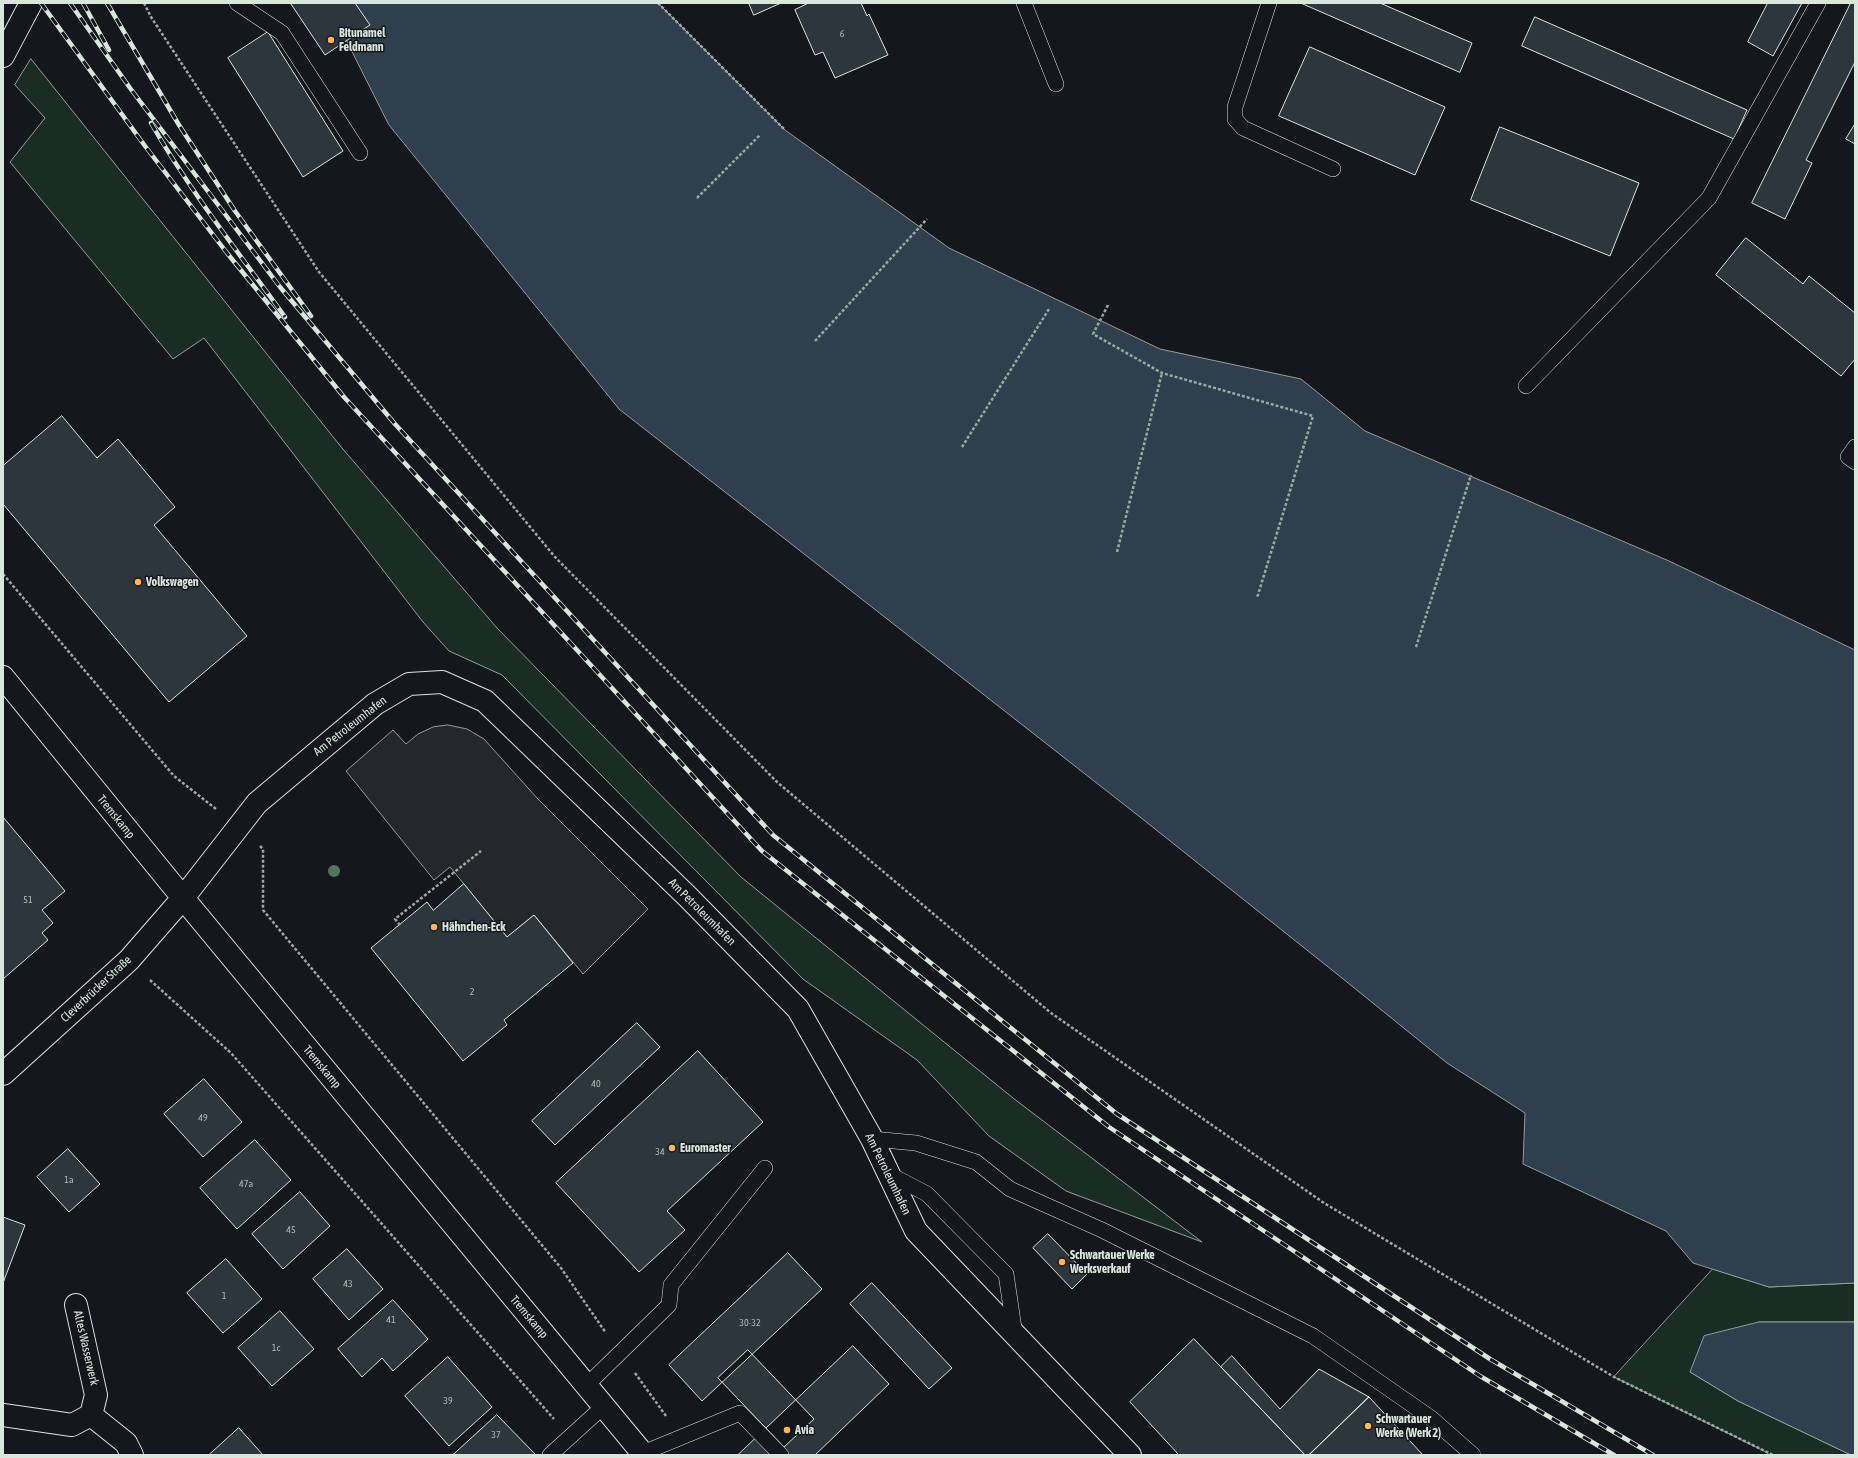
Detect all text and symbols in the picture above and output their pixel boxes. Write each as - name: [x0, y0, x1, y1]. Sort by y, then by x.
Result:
- place label: Bitunamel Feldmann: [339, 26, 385, 54]
- house number: 6: [840, 28, 844, 40]
- marker: Bitunamel Feldmann: [326, 35, 336, 45]
- place label: Volkswagen: [146, 575, 199, 589]
- marker: Volkswagen: [133, 577, 143, 587]
- street label: Am Petroleumhafen: [311, 693, 389, 759]
- street label: Tremskamp: [94, 792, 138, 842]
- street label: Am Petroleumhafen: [665, 875, 739, 949]
- house number: 51: [23, 894, 33, 906]
- place label: Hähnchen-Eck: [442, 920, 506, 934]
- marker: Hähnchen-Eck: [429, 922, 439, 932]
- street label: Cleverbrücker Straße: [58, 953, 134, 1025]
- house number: 2: [470, 986, 474, 998]
- street label: Tremskamp: [300, 1043, 344, 1091]
- house number: 40: [591, 1078, 601, 1090]
- house number: 49: [198, 1112, 208, 1124]
- street label: Am Petroleumhafen: [862, 1131, 914, 1217]
- place label: Euromaster: [680, 1141, 731, 1155]
- marker: Euromaster: [667, 1143, 677, 1153]
- house number: 34: [655, 1146, 665, 1158]
- house number: 1a: [64, 1174, 74, 1186]
- house number: 47a: [239, 1178, 253, 1190]
- house number: 45: [286, 1224, 296, 1236]
- place label: Schwartauer Werke Werksverkauf: [1070, 1248, 1155, 1276]
- marker: Schwartauer Werke Werksverkauf: [1057, 1257, 1067, 1267]
- house number: 43: [343, 1278, 353, 1290]
- house number: 1: [222, 1290, 226, 1302]
- street label: Tremskamp: [507, 1293, 551, 1341]
- street label: Altes Wasserwerk: [70, 1309, 102, 1387]
- house number: 41: [386, 1314, 396, 1326]
- house number: 30-32: [739, 1317, 761, 1329]
- house number: 1c: [272, 1342, 280, 1354]
- house number: 39: [443, 1395, 453, 1407]
- place label: Schwartauer Werke (Werk 2): [1376, 1412, 1441, 1440]
- marker: Schwartauer Werke (Werk 2): [1363, 1421, 1373, 1431]
- place label: Avia: [795, 1423, 814, 1437]
- marker: Avia: [782, 1425, 792, 1435]
- house number: 37: [491, 1429, 501, 1441]

